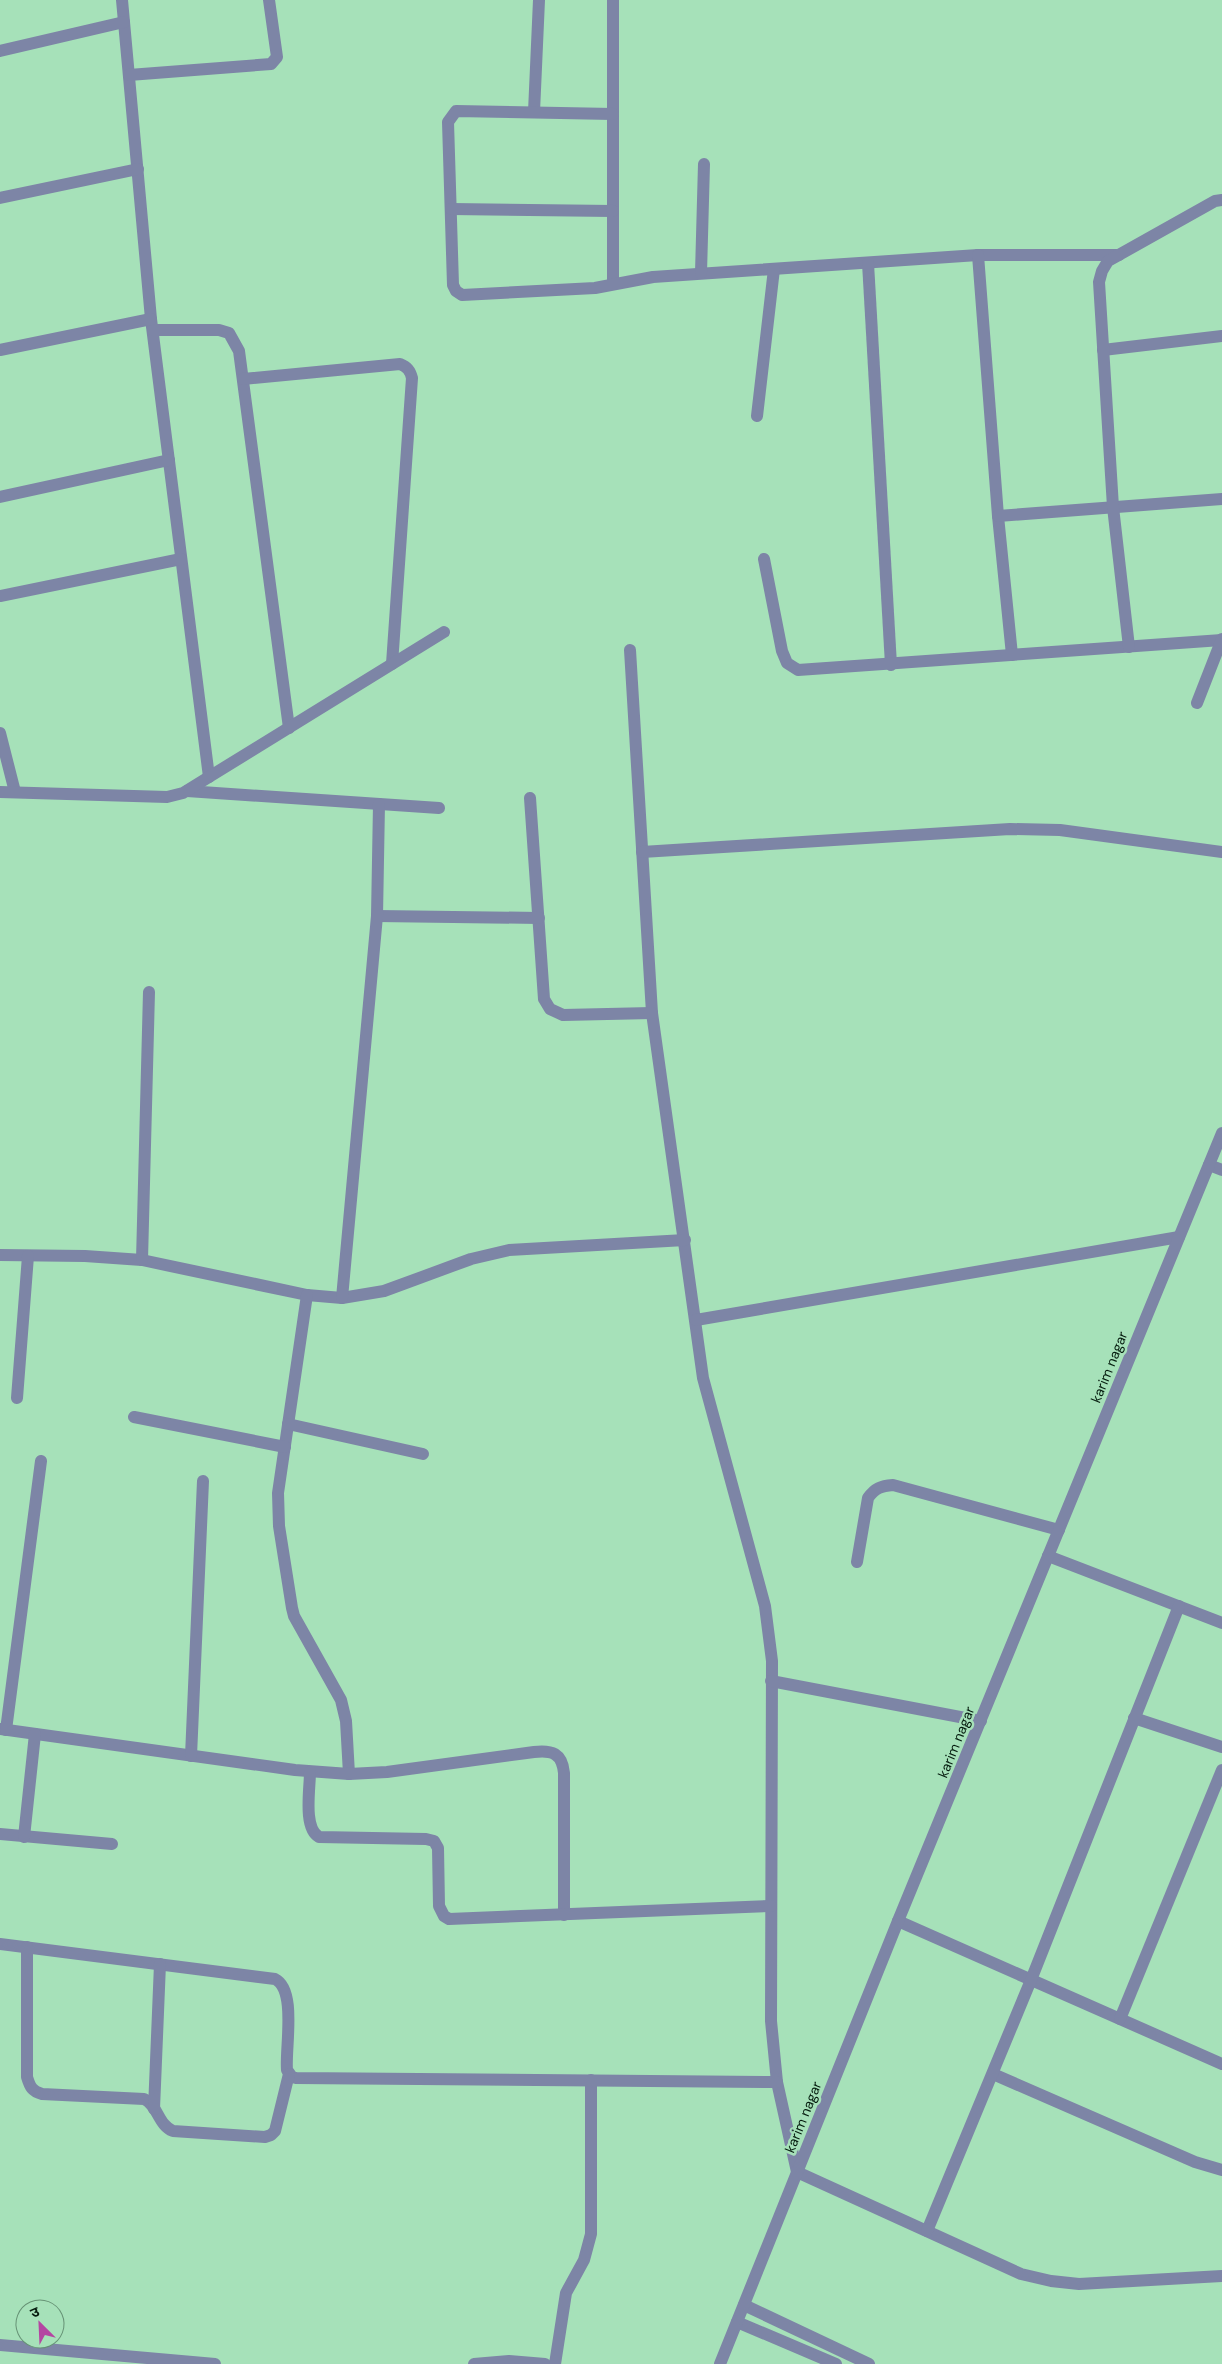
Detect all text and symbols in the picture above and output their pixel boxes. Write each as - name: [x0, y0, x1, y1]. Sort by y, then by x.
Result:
- street label: karim nagar: [1086, 1329, 1132, 1405]
- street label: karim nagar: [933, 1704, 979, 1780]
- street label: karim nagar: [780, 2079, 826, 2155]
- north arrow: [15, 2299, 65, 2349]
- text: उ: [27, 2302, 43, 2322]

